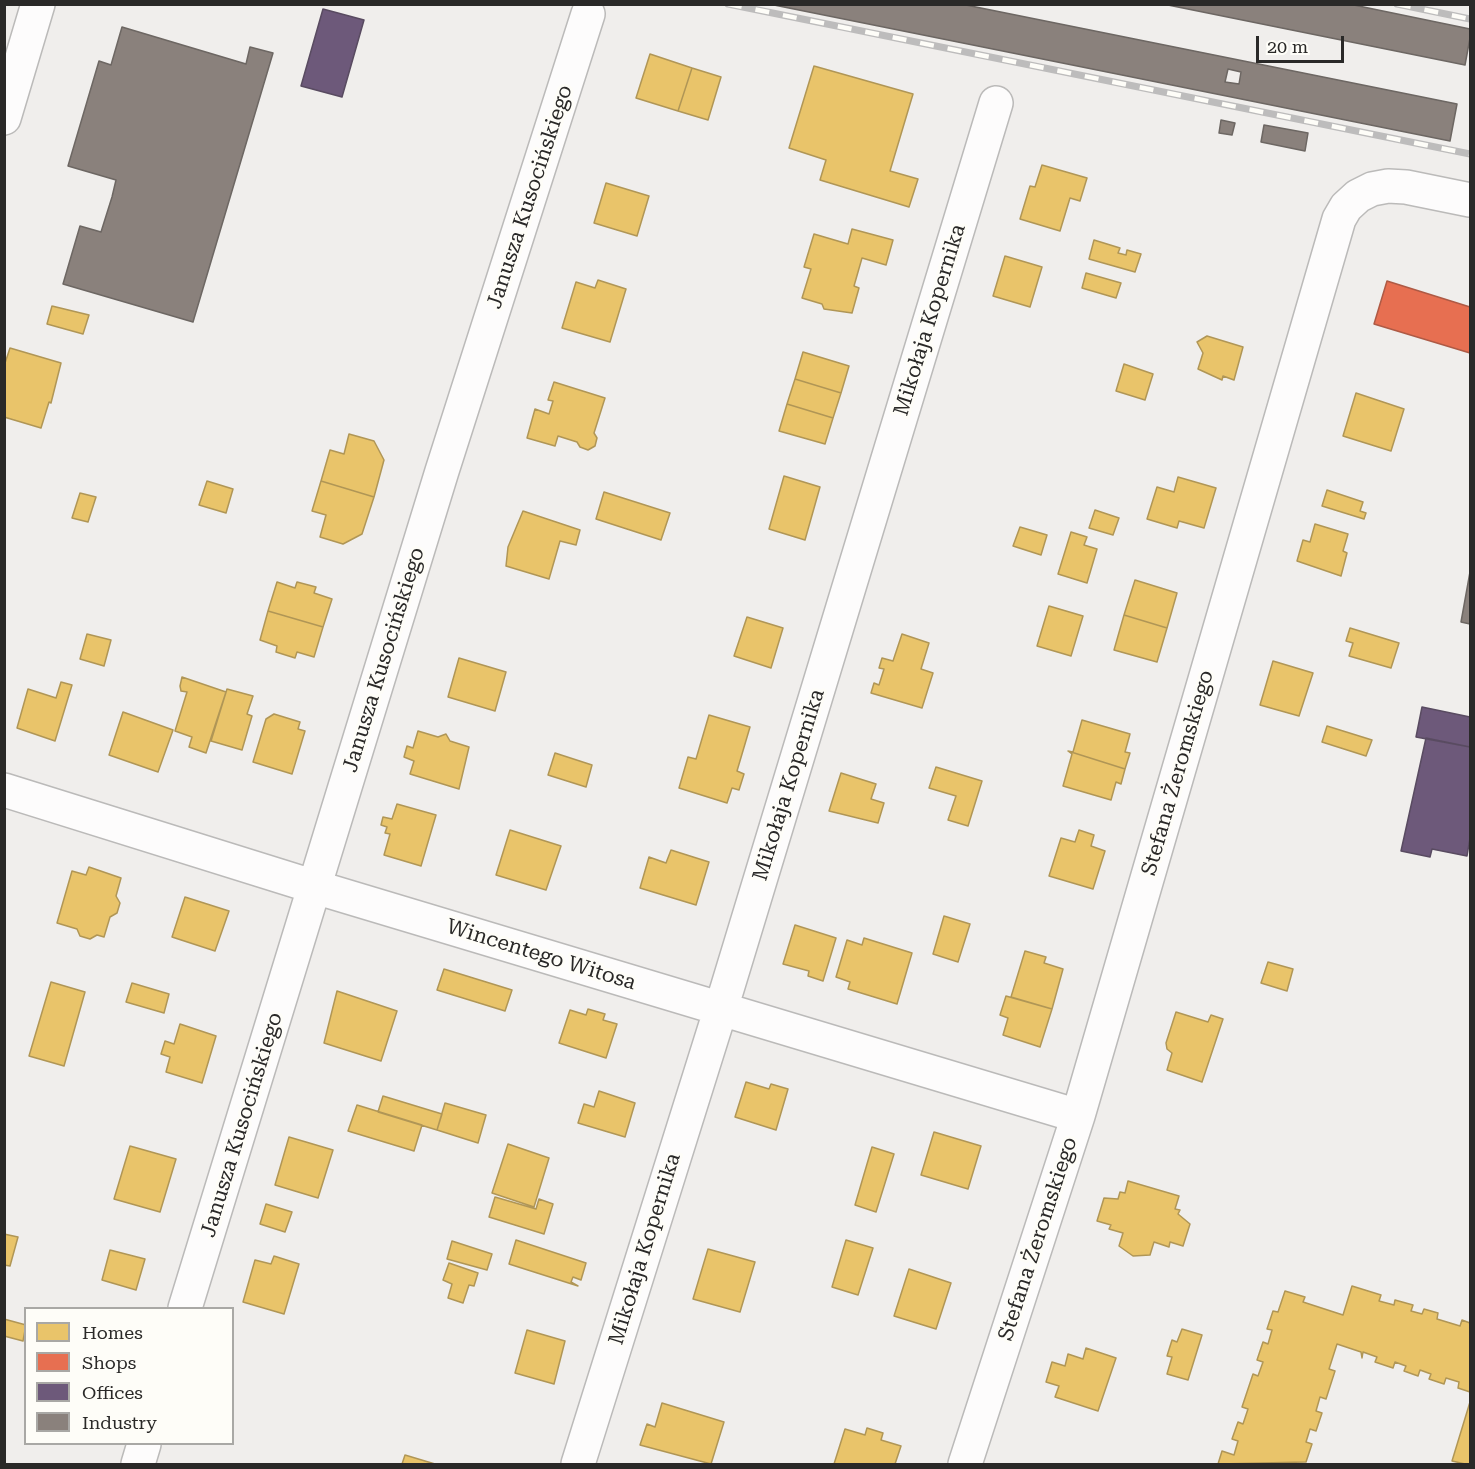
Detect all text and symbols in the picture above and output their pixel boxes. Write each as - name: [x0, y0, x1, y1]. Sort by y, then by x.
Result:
- scale bar: [1259, 24, 1348, 62]
- text: 20 m: [1267, 36, 1308, 57]
- street label: Janusza Kusocińskiego: [482, 82, 578, 312]
- street label: Mikołaja Kopernika: [889, 221, 971, 419]
- street label: Janusza Kusocińskiego: [338, 545, 430, 775]
- street label: Stefana Żeromskiego: [1137, 667, 1219, 879]
- street label: Mikołaja Kopernika: [748, 686, 830, 884]
- street label: Wincentego Witosa: [443, 914, 639, 996]
- street label: Janusza Kusocińskiego: [196, 1010, 288, 1240]
- street label: Stefana Żeromskiego: [993, 1134, 1083, 1344]
- street label: Mikołaja Kopernika: [604, 1150, 686, 1348]
- legend: [24, 1307, 234, 1445]
- text: Homes: [82, 1322, 143, 1343]
- text: Shops: [82, 1352, 136, 1373]
- text: Offices: [82, 1382, 143, 1403]
- text: Industry: [82, 1412, 157, 1433]

